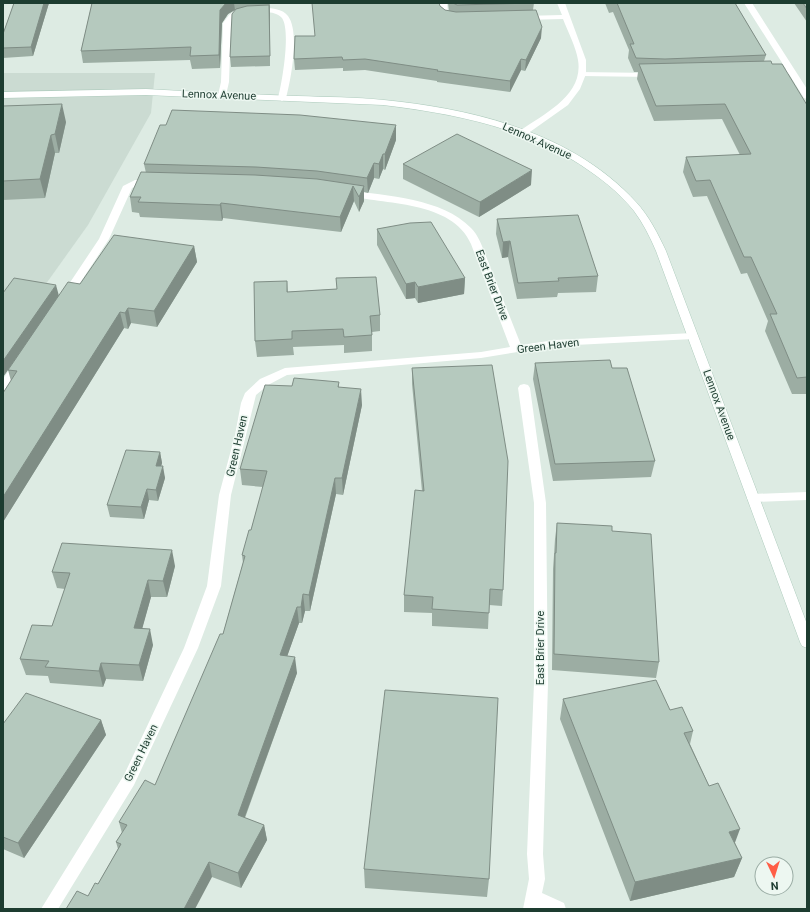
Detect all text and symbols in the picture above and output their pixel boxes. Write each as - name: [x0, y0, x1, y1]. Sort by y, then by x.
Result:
- street label: Lennox Avenue: [182, 87, 256, 103]
- street label: Lennox Avenue: [500, 120, 574, 162]
- street label: East Brier Drive: [473, 248, 511, 322]
- street label: Green Haven: [516, 336, 580, 356]
- street label: Lennox Avenue: [700, 368, 738, 442]
- street label: Green Haven: [224, 414, 250, 478]
- street label: East Brier Drive: [534, 611, 547, 685]
- street label: Green Haven: [121, 722, 161, 784]
- north arrow: [754, 856, 794, 896]
- text: N: [770, 879, 779, 892]

